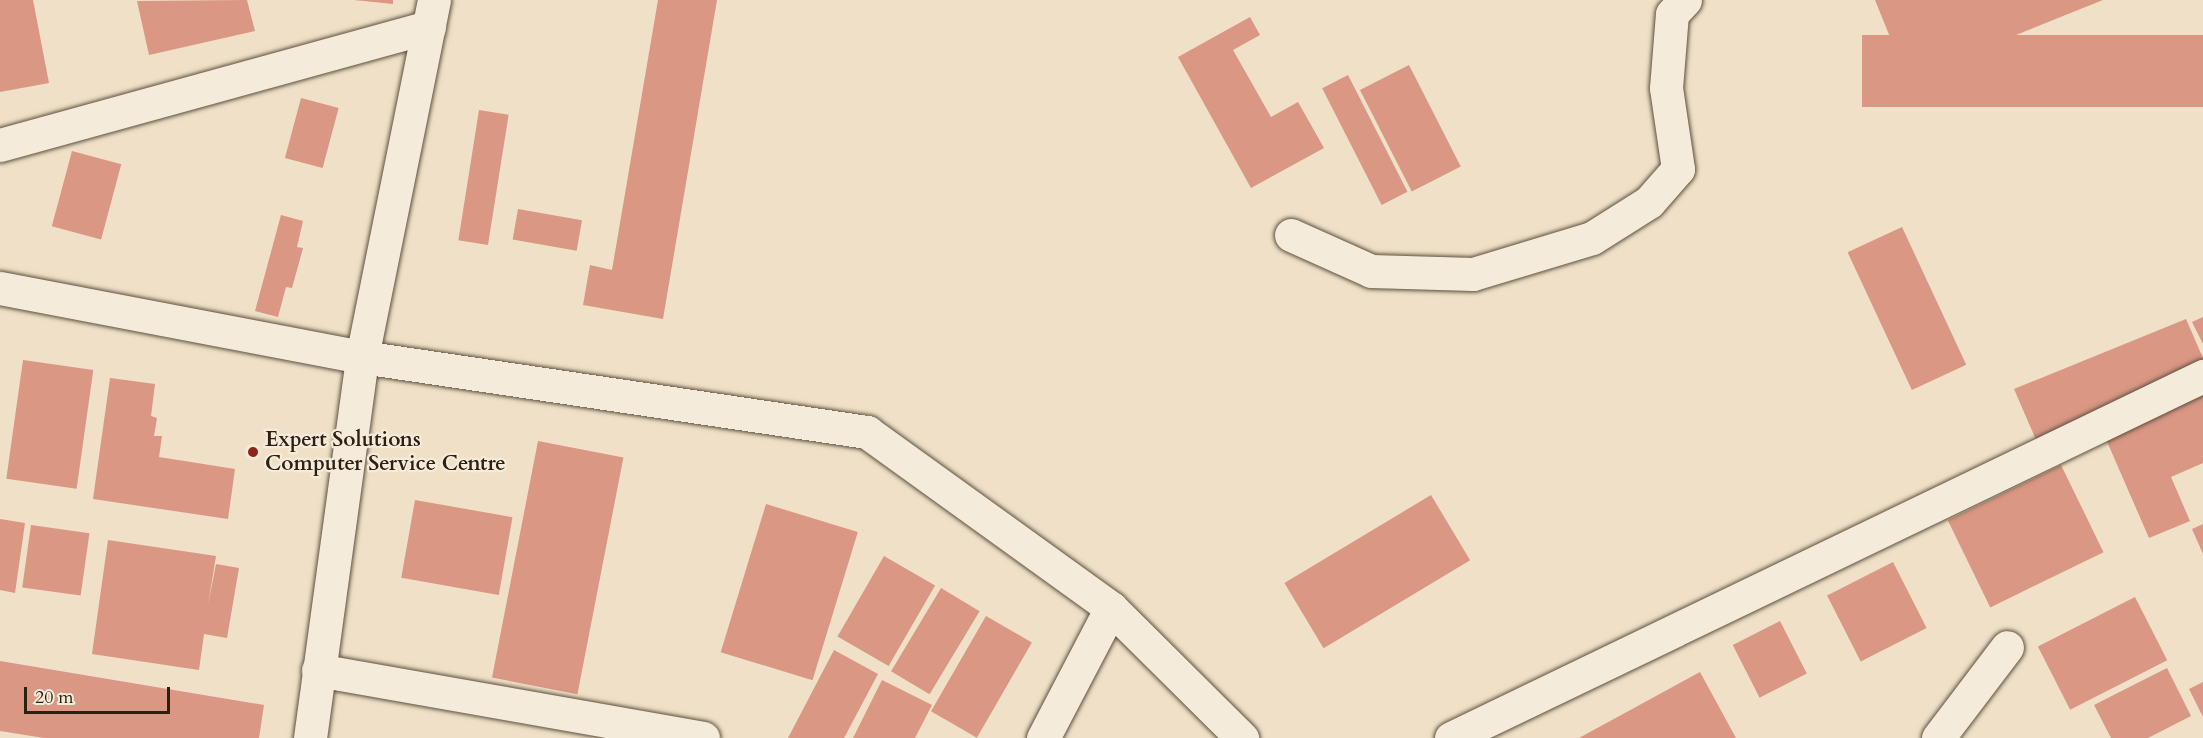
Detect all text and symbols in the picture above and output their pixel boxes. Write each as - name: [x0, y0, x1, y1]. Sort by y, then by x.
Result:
- place label: Expert Solutions Computer Service Centre: [265, 427, 506, 477]
- marker: Expert Solutions Computer Service Centre: [246, 445, 260, 459]
- scale bar: [27, 675, 172, 713]
- text: 20 m: [35, 685, 74, 710]

